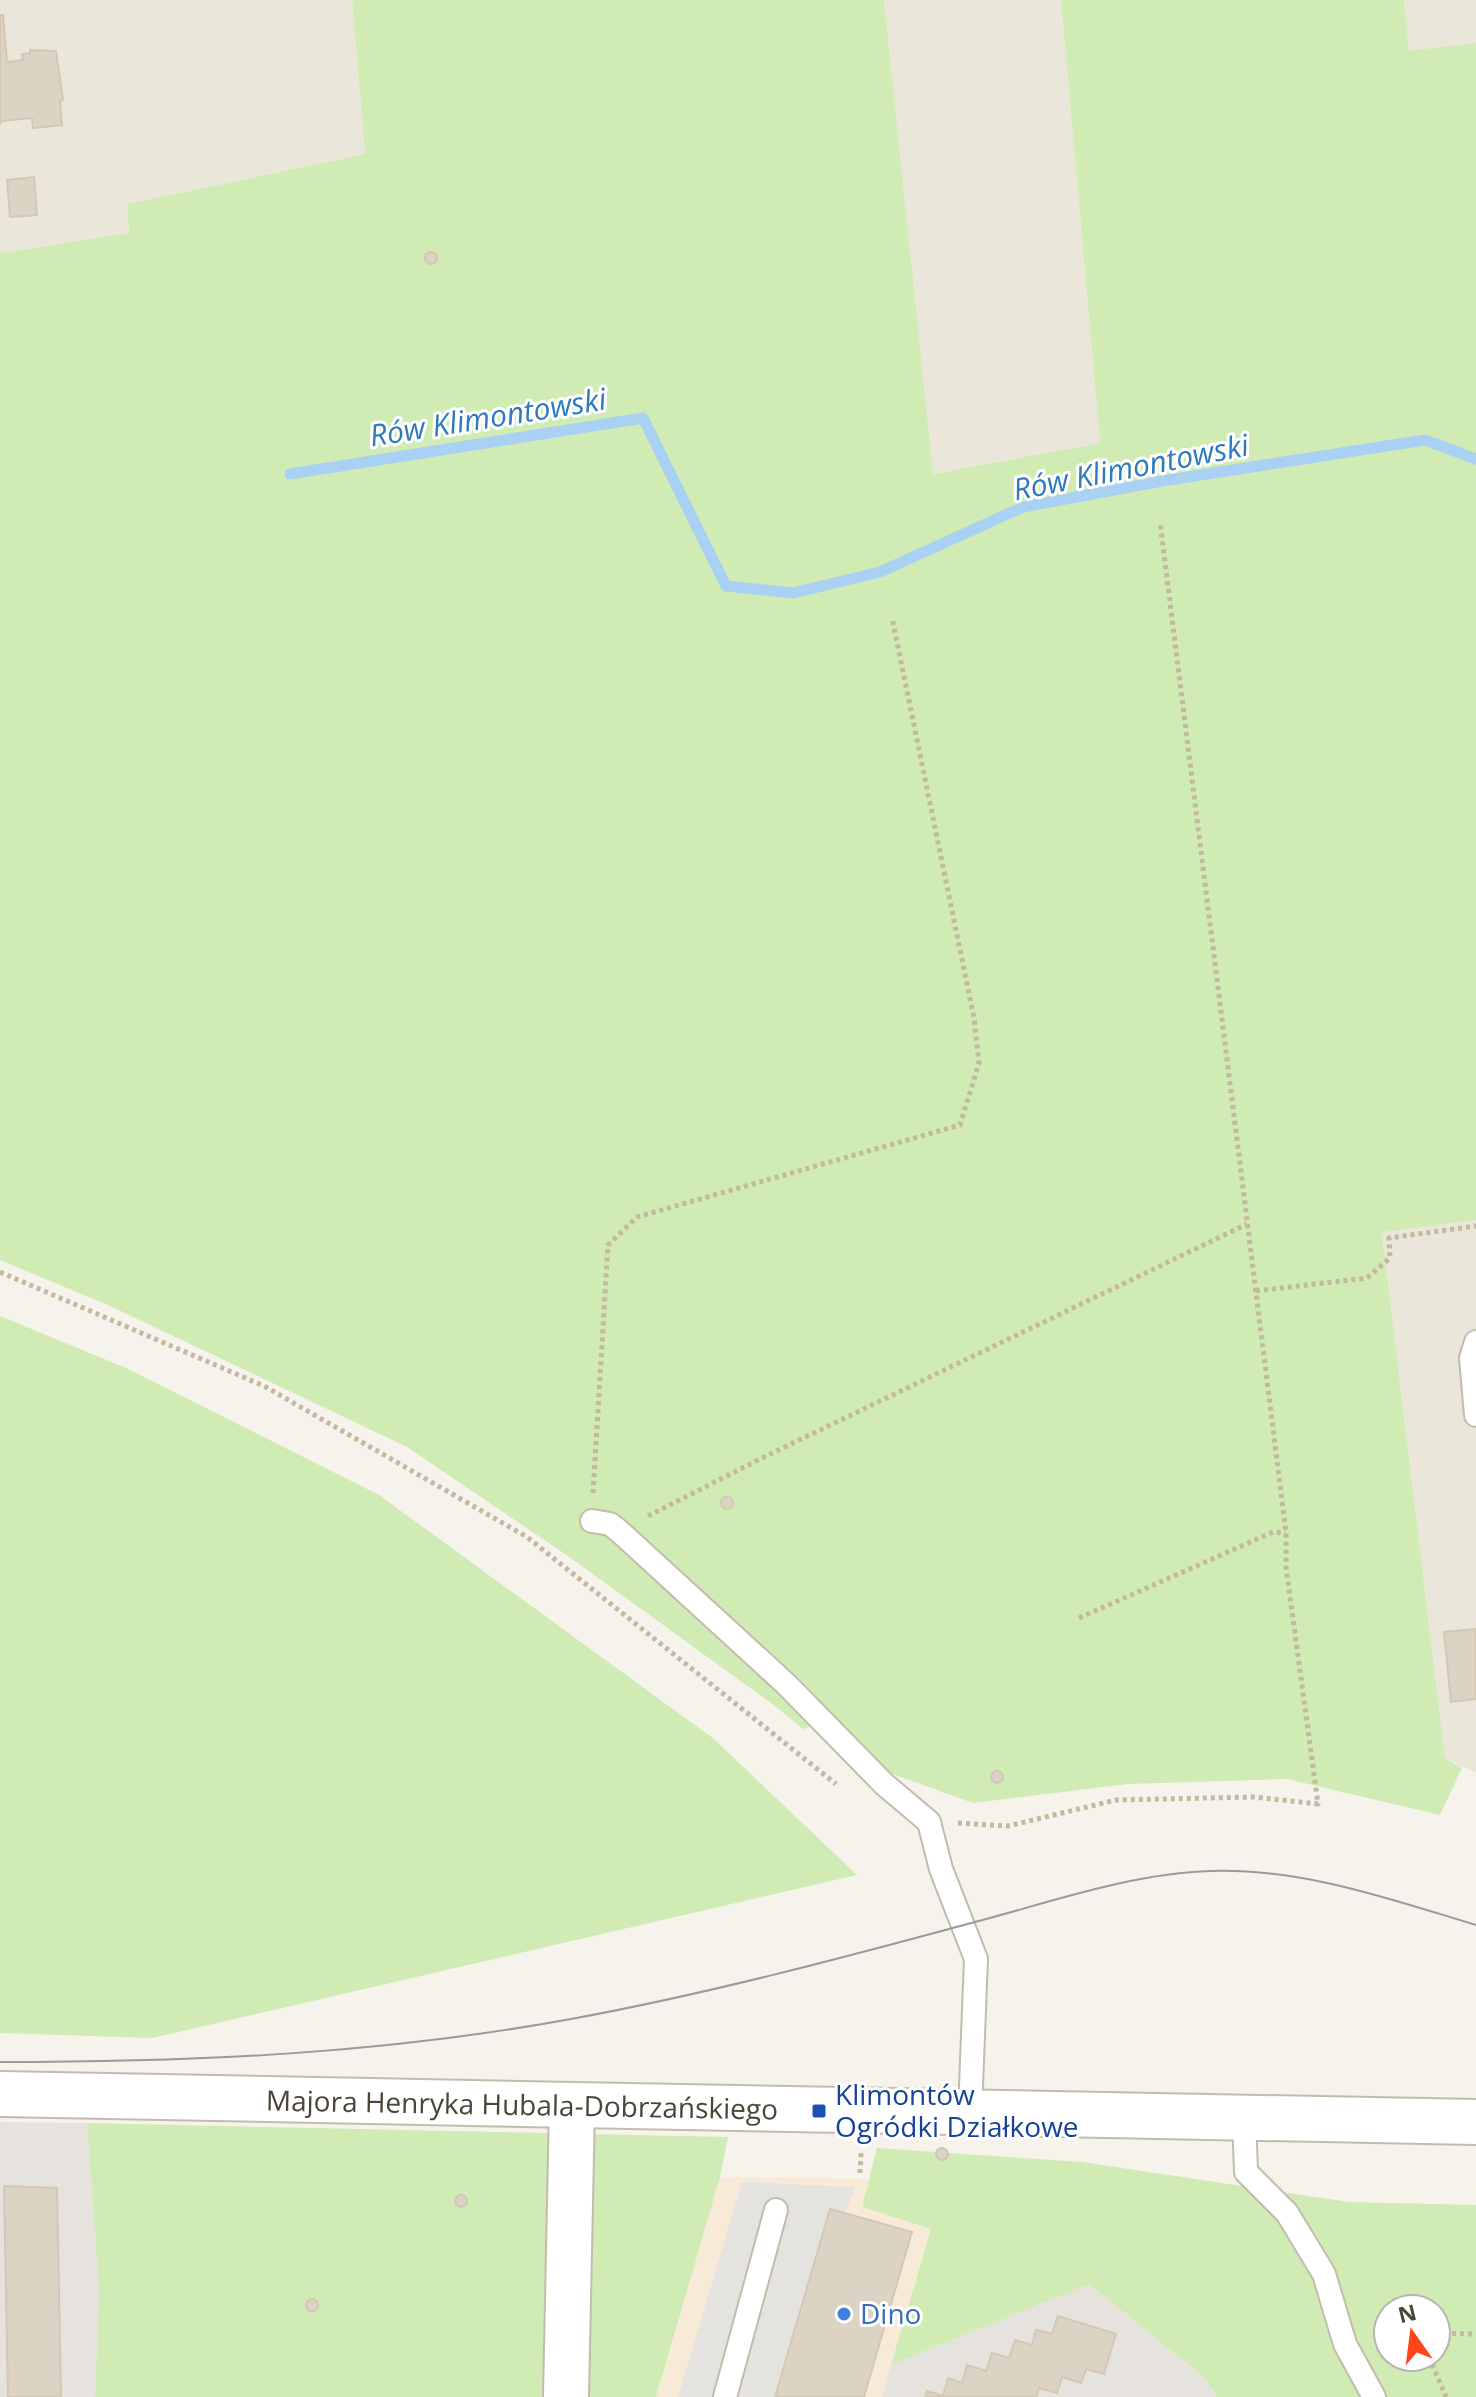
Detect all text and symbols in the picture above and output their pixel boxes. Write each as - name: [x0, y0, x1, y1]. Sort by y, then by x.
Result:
- water label: Rów Klimontowski: [367, 378, 609, 455]
- water label: Rów Klimontowski: [1010, 424, 1252, 509]
- place label: Klimontów Ogródki Działkowe: [835, 2075, 1079, 2145]
- street label: Majora Henryka Hubala-Dobrzańskiego: [266, 2081, 778, 2127]
- marker: Klimontów Ogródki Działkowe: [810, 2102, 828, 2120]
- north arrow: [1372, 2293, 1452, 2373]
- place label: Dino: [860, 2294, 921, 2332]
- text: N: [1395, 2296, 1419, 2329]
- marker: Dino: [835, 2305, 853, 2323]

